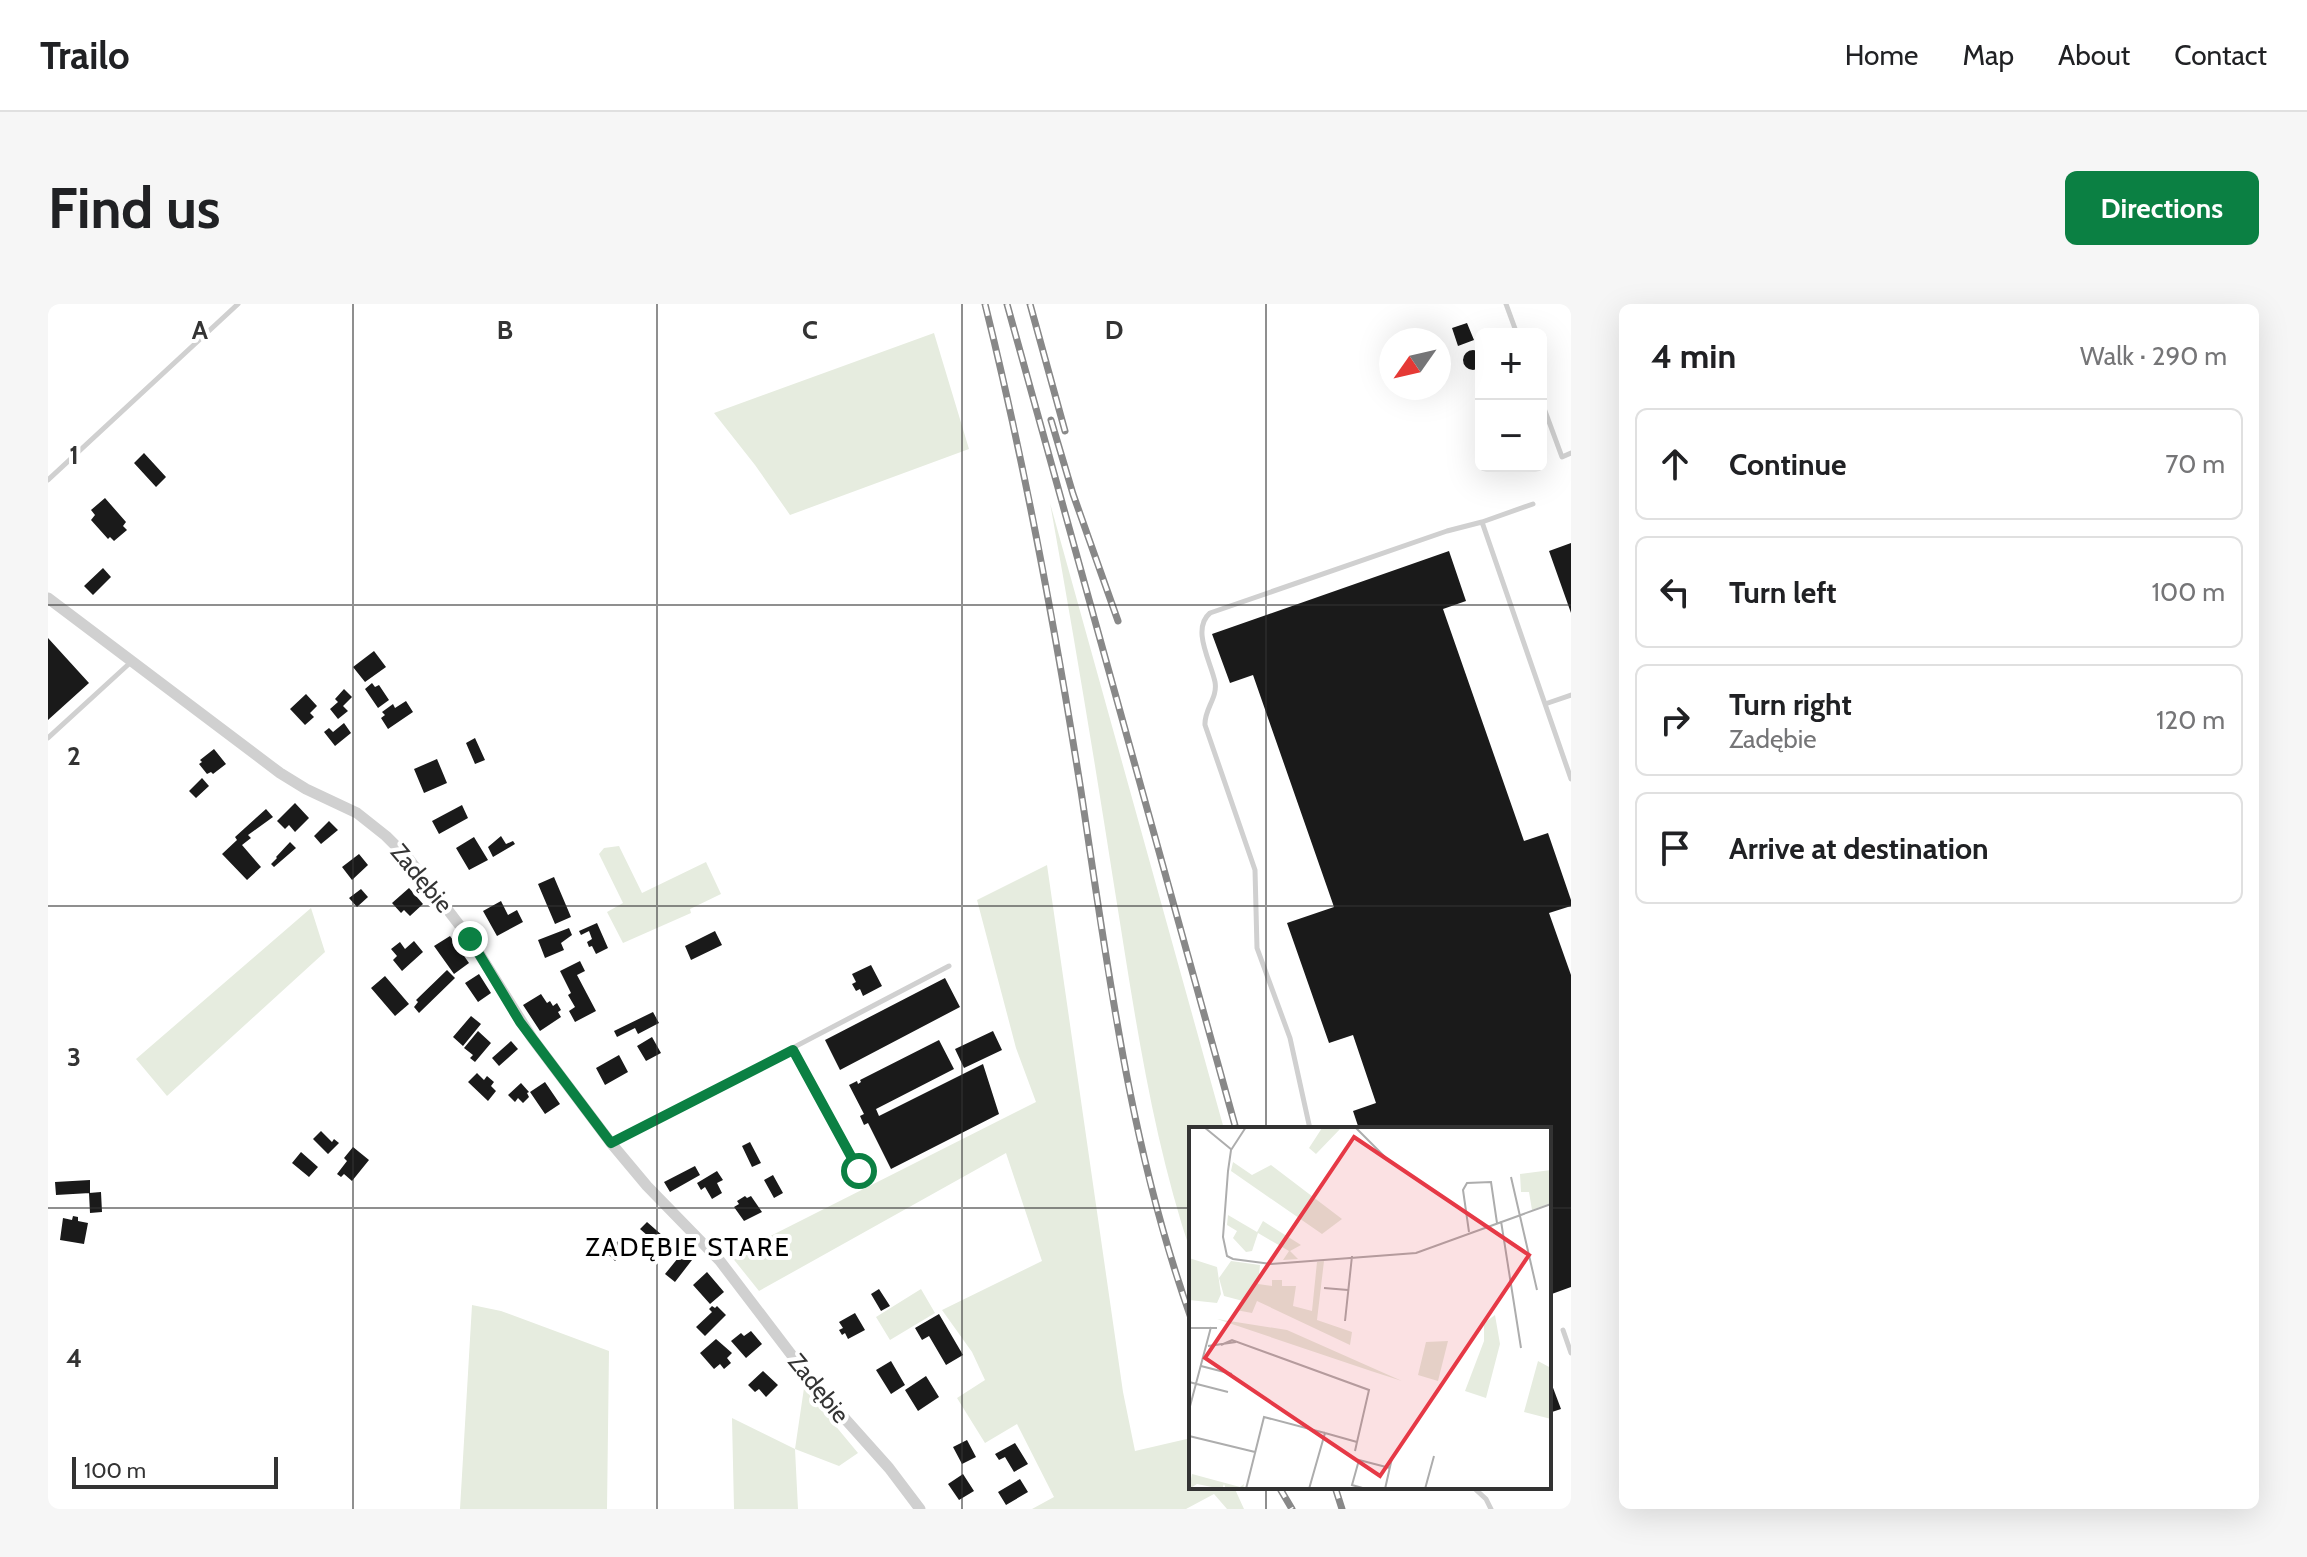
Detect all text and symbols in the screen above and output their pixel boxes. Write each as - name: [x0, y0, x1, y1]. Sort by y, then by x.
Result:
- text: Trailo: [40, 32, 130, 79]
- text: Home: [1845, 38, 1918, 72]
- text: Map: [1962, 38, 2014, 72]
- text: About: [2058, 38, 2130, 72]
- text: Contact: [2174, 38, 2267, 72]
- button: Directions: [2065, 171, 2259, 245]
- text: Find us: [48, 174, 221, 242]
- text: A: [192, 314, 209, 346]
- text: B: [497, 314, 513, 346]
- text: C: [802, 314, 818, 346]
- text: D: [1105, 314, 1123, 346]
- north arrow: [1379, 328, 1451, 400]
- map controls: [1475, 328, 1547, 472]
- button: +: [1475, 328, 1547, 400]
- text: 4 min: [1651, 335, 1736, 377]
- text: Walk · 290 m: [2080, 340, 2227, 372]
- button: −: [1475, 400, 1547, 472]
- text: 1: [69, 439, 79, 471]
- icon: ahead: [1653, 442, 1697, 486]
- text: Continue: [1729, 446, 1846, 483]
- text: 70 m: [2165, 448, 2225, 480]
- icon: left: [1653, 570, 1697, 614]
- text: Turn left: [1729, 574, 1837, 611]
- text: 100 m: [2152, 576, 2225, 608]
- text: Turn right: [1729, 686, 1852, 723]
- icon: right: [1653, 698, 1697, 742]
- text: 120 m: [2156, 704, 2225, 736]
- text: Zadębie: [1729, 723, 1817, 755]
- text: 2: [67, 740, 81, 772]
- icon: arrive: [1653, 826, 1697, 870]
- text: Arrive at destination: [1729, 830, 1989, 867]
- street label: Zadębie: [385, 838, 459, 918]
- route end: [452, 921, 488, 957]
- text: 3: [67, 1041, 81, 1073]
- inset map: [1189, 1127, 1551, 1489]
- route start: [841, 1153, 877, 1189]
- district label: ZADĘBIE STARE: [585, 1231, 791, 1263]
- text: 4: [66, 1342, 82, 1374]
- street label: Zadębie: [782, 1347, 856, 1429]
- scale bar: [72, 1453, 278, 1489]
- text: 100 m: [84, 1457, 146, 1484]

